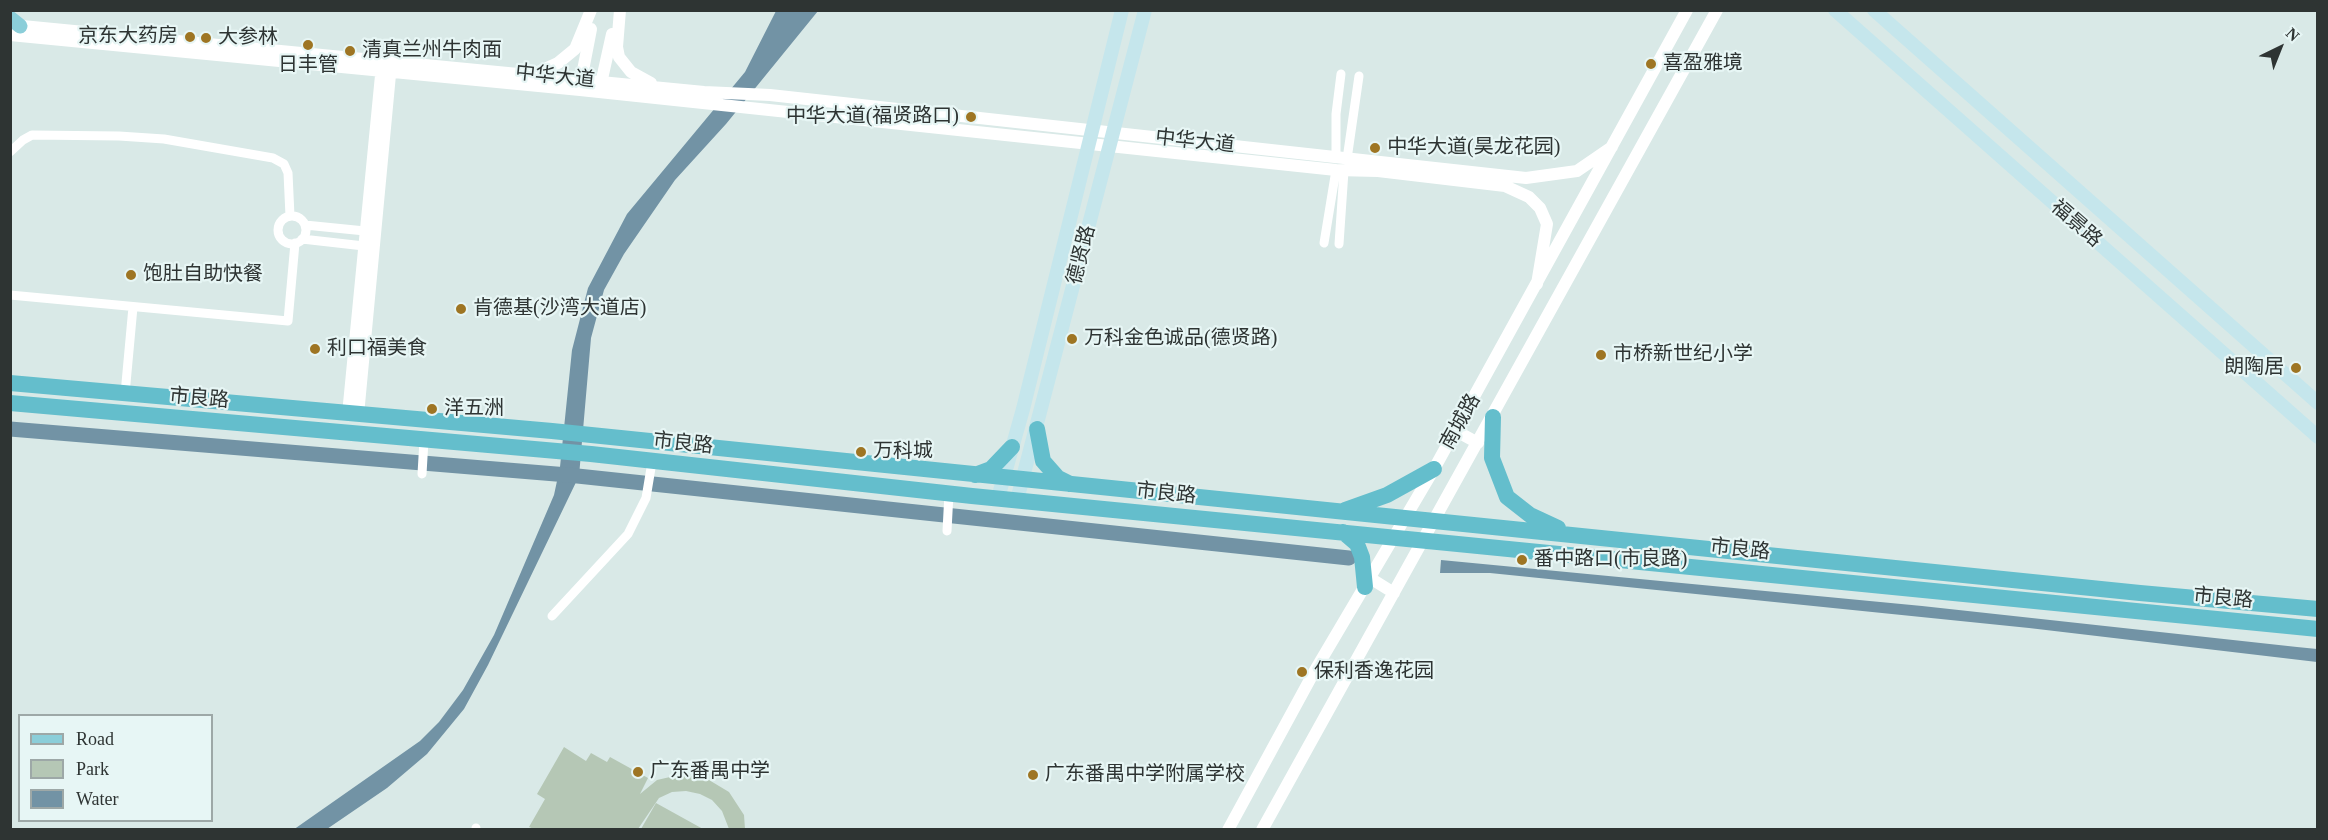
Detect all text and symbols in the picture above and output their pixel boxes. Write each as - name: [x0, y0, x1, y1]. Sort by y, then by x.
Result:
- north arrow: [2250, 18, 2310, 78]
- text: N: [2283, 24, 2303, 45]
- place label: 京东大药房: [78, 25, 178, 49]
- place label: 大参林: [218, 26, 278, 50]
- marker: 京东大药房: [183, 30, 197, 44]
- marker: 大参林: [199, 31, 213, 45]
- marker: 日丰管: [301, 38, 315, 52]
- place label: 清真兰州牛肉面: [362, 39, 502, 63]
- marker: 清真兰州牛肉面: [343, 44, 357, 58]
- place label: 喜盈雅境: [1663, 52, 1743, 76]
- place label: 日丰管: [278, 54, 338, 78]
- marker: 喜盈雅境: [1644, 57, 1658, 71]
- street label: 中华大道: [514, 61, 596, 93]
- place label: 中华大道(福贤路口): [786, 105, 959, 129]
- marker: 中华大道(福贤路口): [964, 110, 978, 124]
- street label: 中华大道: [1154, 126, 1236, 158]
- place label: 中华大道(昊龙花园): [1387, 136, 1560, 160]
- marker: 中华大道(昊龙花园): [1368, 141, 1382, 155]
- street label: 福景路: [2045, 195, 2107, 253]
- street label: 德贤路: [1063, 223, 1101, 287]
- place label: 饱肚自助快餐: [143, 263, 263, 287]
- marker: 饱肚自助快餐: [124, 268, 138, 282]
- place label: 肯德基(沙湾大道店): [473, 297, 646, 321]
- marker: 肯德基(沙湾大道店): [454, 302, 468, 316]
- place label: 万科金色诚品(德贤路): [1084, 327, 1277, 351]
- marker: 万科金色诚品(德贤路): [1065, 332, 1079, 346]
- place label: 利口福美食: [327, 337, 427, 361]
- marker: 利口福美食: [308, 342, 322, 356]
- place label: 市桥新世纪小学: [1613, 343, 1753, 367]
- marker: 市桥新世纪小学: [1594, 348, 1608, 362]
- place label: 朗陶居: [2224, 356, 2284, 380]
- marker: 朗陶居: [2289, 361, 2303, 375]
- street label: 市良路: [168, 384, 230, 414]
- street label: 南城路: [1436, 390, 1486, 454]
- place label: 洋五洲: [444, 397, 504, 421]
- marker: 洋五洲: [425, 402, 439, 416]
- street label: 市良路: [652, 429, 714, 459]
- place label: 万科城: [873, 440, 933, 464]
- marker: 万科城: [854, 445, 868, 459]
- street label: 市良路: [1135, 479, 1197, 509]
- street label: 市良路: [1709, 535, 1771, 565]
- place label: 番中路口(市良路): [1534, 548, 1687, 572]
- marker: 番中路口(市良路): [1515, 553, 1529, 567]
- street label: 市良路: [2192, 584, 2254, 614]
- place label: 保利香逸花园: [1314, 660, 1434, 684]
- marker: 保利香逸花园: [1295, 665, 1309, 679]
- legend: [18, 714, 213, 822]
- text: Road: [76, 729, 114, 749]
- text: Park: [76, 759, 109, 779]
- place label: 广东番禺中学: [650, 760, 770, 784]
- place label: 广东番禺中学附属学校: [1045, 763, 1245, 787]
- marker: 广东番禺中学: [631, 765, 645, 779]
- marker: 广东番禺中学附属学校: [1026, 768, 1040, 782]
- text: Water: [76, 789, 119, 809]

